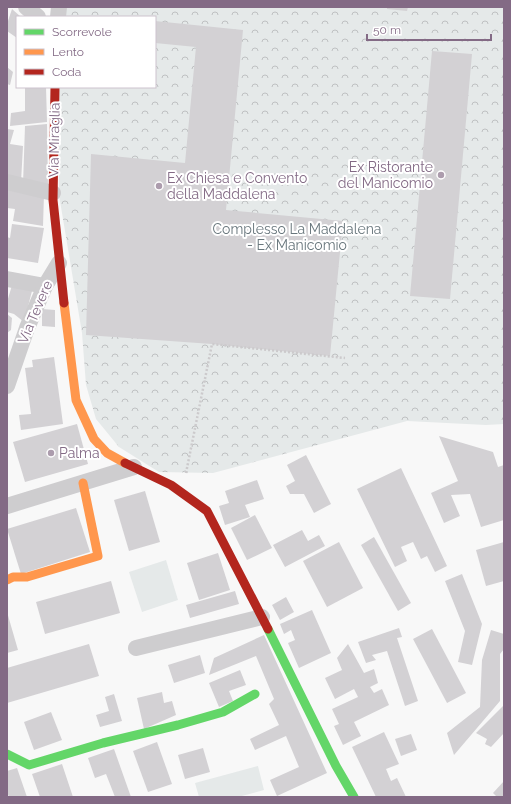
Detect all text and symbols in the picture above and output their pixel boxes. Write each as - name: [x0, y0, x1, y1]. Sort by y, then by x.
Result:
- legend: [16, 16, 156, 88]
- scale bar: [367, 16, 491, 42]
- text: 50 m: [373, 23, 401, 37]
- text: Scorrevole: [52, 25, 112, 39]
- text: Lento: [52, 45, 84, 59]
- text: Coda: [52, 65, 81, 79]
- street label: Via Miraglia: [45, 102, 63, 178]
- place label: Ex Ristorante del Manicomio: [338, 159, 433, 191]
- place label: Ex Chiesa e Convento della Maddalena: [167, 170, 307, 202]
- marker: Ex Ristorante del Manicomio: [436, 170, 446, 180]
- marker: Ex Chiesa e Convento della Maddalena: [154, 181, 164, 191]
- park label: Complesso La Maddalena - Ex Manicomio: [213, 221, 381, 253]
- street label: Via Tevere: [15, 278, 55, 346]
- place label: Palma: [59, 445, 100, 461]
- marker: Palma: [46, 448, 56, 458]

